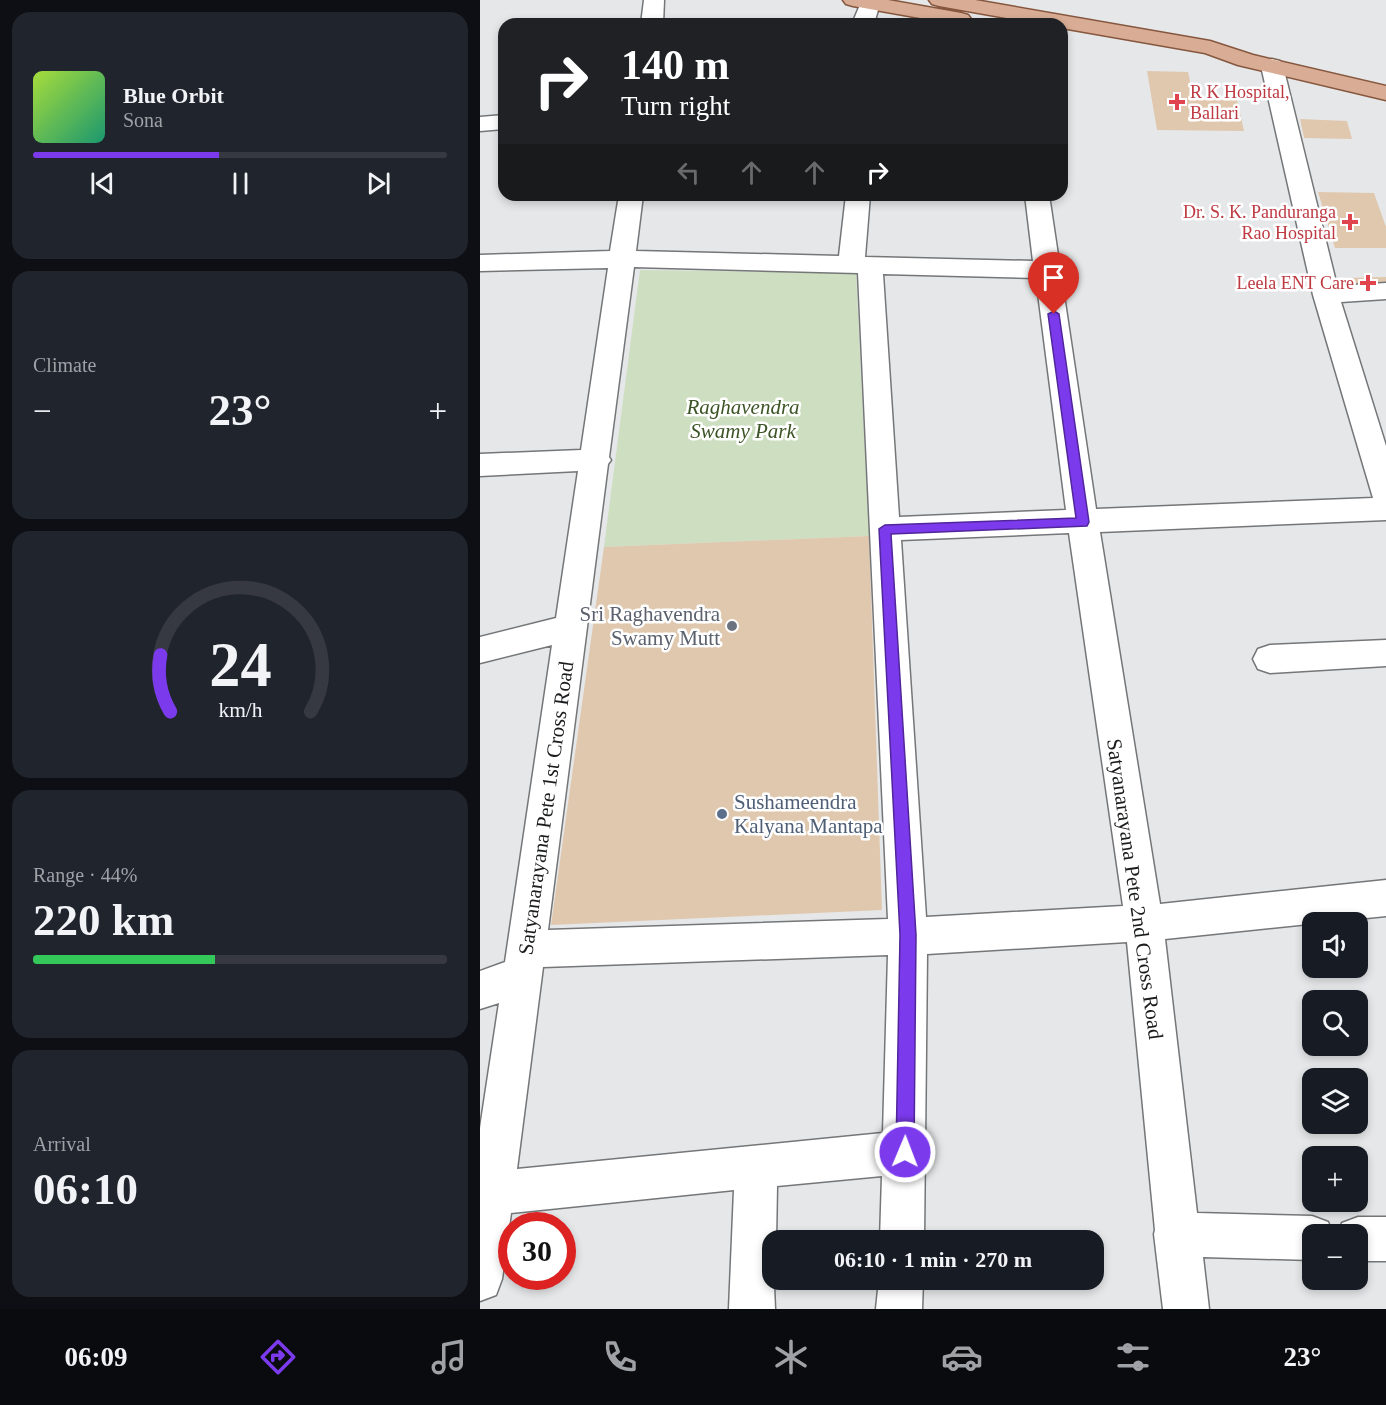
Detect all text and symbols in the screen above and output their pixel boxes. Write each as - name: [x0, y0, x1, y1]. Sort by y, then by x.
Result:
- icon: right: [522, 42, 600, 120]
- text: 140 m: [621, 42, 730, 88]
- place label: R K Hospital, Ballari: [1190, 82, 1290, 123]
- text: Blue Orbit: [123, 83, 224, 108]
- text: Turn right: [621, 91, 730, 121]
- marker: R K Hospital, Ballari: [1168, 93, 1186, 111]
- text: Sona: [123, 109, 163, 131]
- icon: left: [672, 156, 705, 189]
- icon: ahead: [735, 156, 768, 189]
- icon: ahead: [798, 156, 831, 189]
- icon: right: [861, 156, 894, 189]
- icon: previous: [86, 167, 119, 200]
- icon: pause: [224, 167, 257, 200]
- icon: next: [362, 167, 395, 200]
- place label: Dr. S. K. Panduranga Rao Hospital: [1183, 202, 1336, 243]
- marker: Dr. S. K. Panduranga Rao Hospital: [1341, 213, 1359, 231]
- pin: [1028, 252, 1079, 314]
- icon: arrive: [1037, 261, 1070, 294]
- place label: Leela ENT Care: [1236, 273, 1354, 293]
- marker: Leela ENT Care: [1359, 274, 1377, 292]
- text: Climate: [33, 354, 96, 376]
- text: 23°: [209, 385, 272, 435]
- text: −: [33, 393, 52, 429]
- text: +: [428, 393, 447, 429]
- park label: Raghavendra Swamy Park: [685, 395, 800, 443]
- place label: Sri Raghavendra Swamy Mutt: [579, 602, 721, 650]
- marker: Sri Raghavendra Swamy Mutt: [725, 619, 739, 633]
- text: 24: [209, 630, 271, 699]
- street label: Satyanarayana Pete 1st Cross Road: [513, 659, 579, 956]
- text: km/h: [218, 698, 262, 722]
- street label: Satyanarayana Pete 2nd Cross Road: [1102, 737, 1168, 1041]
- place label: Sushameendra Kalyana Mantapa: [734, 790, 883, 838]
- marker: Sushameendra Kalyana Mantapa: [715, 807, 729, 821]
- text: Range · 44%: [33, 864, 137, 886]
- text: 220 km: [33, 895, 174, 945]
- map controls: [1302, 912, 1368, 1290]
- button: sound: [1302, 912, 1368, 978]
- button: search: [1302, 990, 1368, 1056]
- button: layers: [1302, 1068, 1368, 1134]
- position arrow: [873, 1120, 937, 1184]
- text: Arrival: [33, 1133, 91, 1155]
- button: +: [1302, 1146, 1368, 1212]
- text: 06:10: [33, 1164, 138, 1214]
- speed limit sign: 30: [498, 1212, 576, 1290]
- button: −: [1302, 1224, 1368, 1290]
- text: 06:10 · 1 min · 270 m: [834, 1247, 1032, 1272]
- icon: directions: [257, 1336, 299, 1378]
- icon: music: [428, 1336, 470, 1378]
- icon: phone: [599, 1336, 641, 1378]
- icon: climate: [770, 1336, 812, 1378]
- icon: car: [941, 1336, 983, 1378]
- icon: filters: [1112, 1336, 1154, 1378]
- text: 06:09: [65, 1342, 128, 1372]
- text: 23°: [1284, 1342, 1321, 1372]

